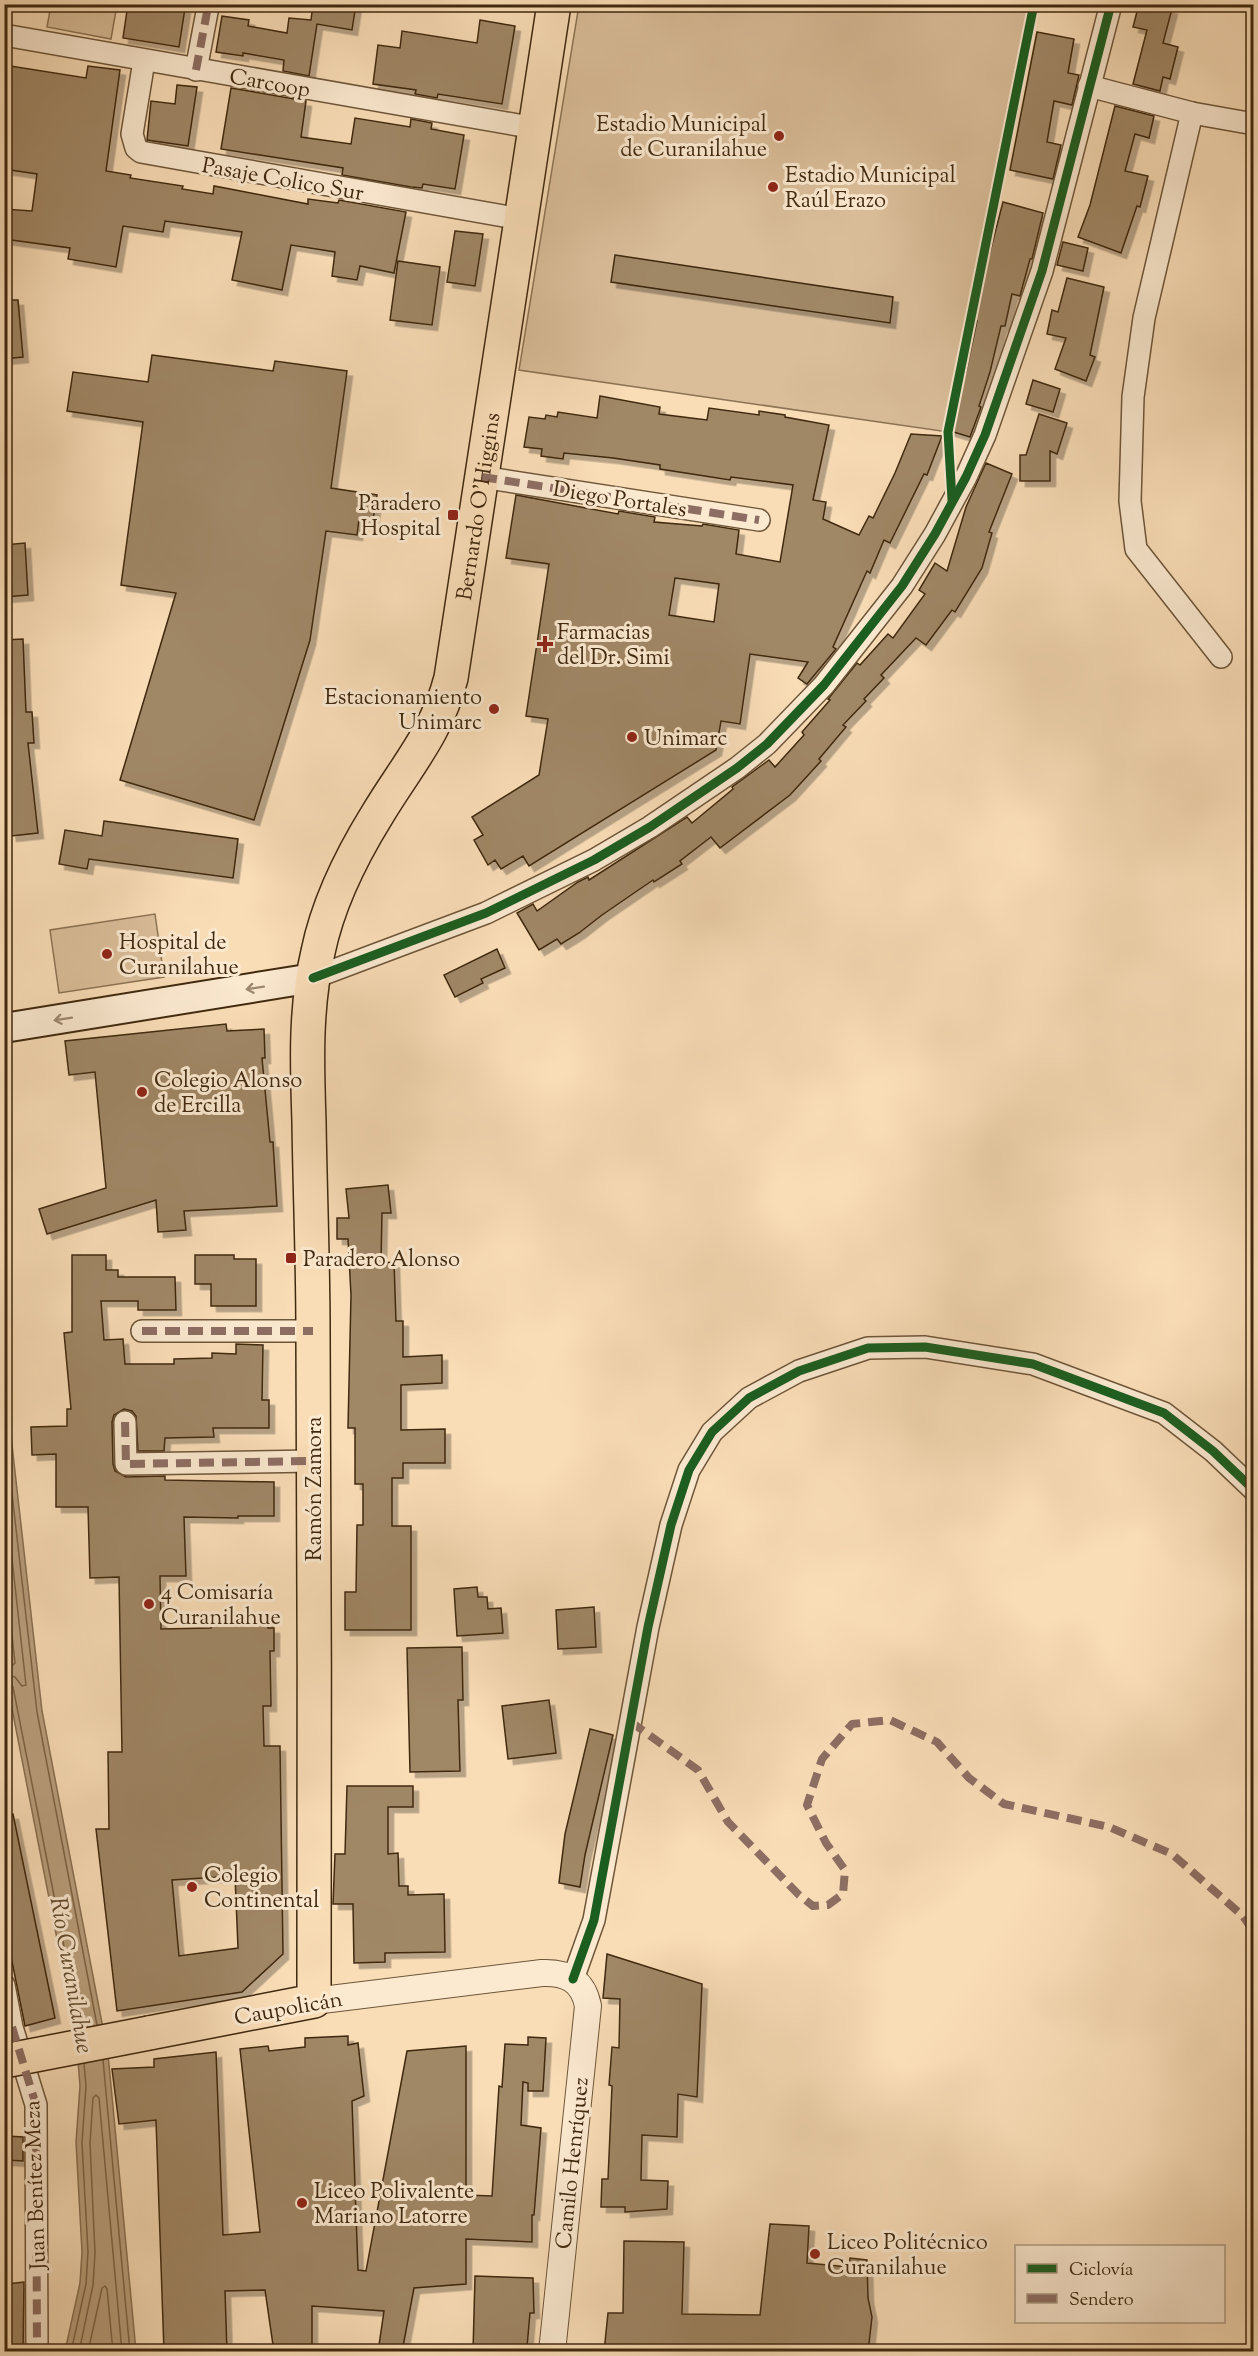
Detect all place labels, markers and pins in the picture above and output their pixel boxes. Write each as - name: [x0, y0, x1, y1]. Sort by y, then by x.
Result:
- place label: Estadio Municipal de Curanilahue: [596, 110, 767, 167]
- marker: Estadio Municipal de Curanilahue: [772, 129, 786, 143]
- place label: Estadio Municipal Raúl Erazo: [785, 161, 956, 218]
- marker: Estadio Municipal Raúl Erazo: [766, 180, 780, 194]
- place label: Paradero Hospital: [358, 489, 441, 546]
- marker: Paradero Hospital: [446, 508, 460, 522]
- place label: Farmacias del Dr. Simi: [557, 618, 670, 675]
- marker: Farmacias del Dr. Simi: [538, 637, 552, 651]
- place label: Estacionamiento Unimarc: [325, 683, 482, 740]
- marker: Estacionamiento Unimarc: [487, 702, 501, 716]
- place label: Unimarc: [644, 724, 727, 756]
- marker: Unimarc: [625, 730, 639, 744]
- place label: Hospital de Curanilahue: [119, 928, 239, 985]
- marker: Hospital de Curanilahue: [100, 947, 114, 961]
- place label: Colegio Alonso de Ercilla: [154, 1066, 302, 1123]
- marker: Colegio Alonso de Ercilla: [135, 1085, 149, 1099]
- place label: Paradero Alonso: [303, 1245, 460, 1277]
- marker: Paradero Alonso: [284, 1251, 298, 1265]
- place label: 4 Comisaría Curanilahue: [161, 1578, 281, 1635]
- marker: 4 Comisaría Curanilahue: [142, 1597, 156, 1611]
- place label: Colegio Continental: [204, 1861, 319, 1918]
- marker: Colegio Continental: [185, 1880, 199, 1894]
- place label: Liceo Polivalente Mariano Latorre: [314, 2177, 474, 2234]
- marker: Liceo Polivalente Mariano Latorre: [295, 2196, 309, 2210]
- place label: Liceo Politécnico Curanilahue: [827, 2228, 988, 2285]
- marker: Liceo Politécnico Curanilahue: [808, 2247, 822, 2261]

